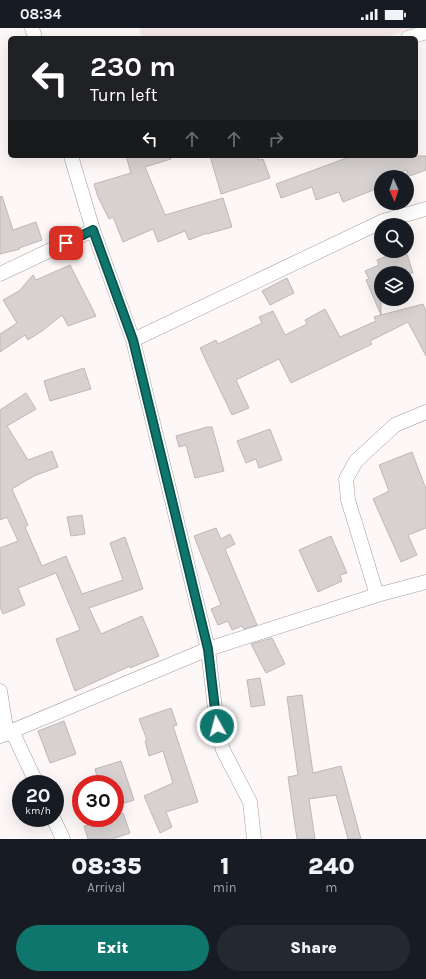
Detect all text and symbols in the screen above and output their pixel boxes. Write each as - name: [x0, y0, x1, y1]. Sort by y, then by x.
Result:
- text: 08:34: [20, 5, 61, 23]
- text: 230 m: [90, 50, 176, 83]
- icon: left: [24, 52, 76, 104]
- text: Turn left: [90, 84, 158, 106]
- icon: left: [139, 128, 161, 150]
- icon: ahead: [181, 128, 203, 150]
- icon: ahead: [223, 128, 245, 150]
- icon: right: [265, 128, 287, 150]
- north arrow: [374, 170, 414, 210]
- map controls: [374, 170, 414, 306]
- button: search: [374, 218, 414, 258]
- pin: [49, 226, 83, 260]
- icon: arrive: [55, 232, 77, 254]
- button: layers: [374, 266, 414, 306]
- position arrow: [196, 705, 238, 747]
- speed limit sign: 30: [72, 775, 124, 827]
- text: 20: [26, 784, 50, 807]
- text: km/h: [25, 805, 51, 817]
- text: 08:35: [71, 852, 141, 880]
- text: 1: [220, 852, 229, 880]
- text: 240: [308, 852, 355, 880]
- text: Arrival: [87, 880, 125, 895]
- text: min: [213, 880, 237, 895]
- text: m: [325, 880, 337, 895]
- button: Exit: [16, 925, 209, 971]
- button: Share: [217, 925, 410, 971]

